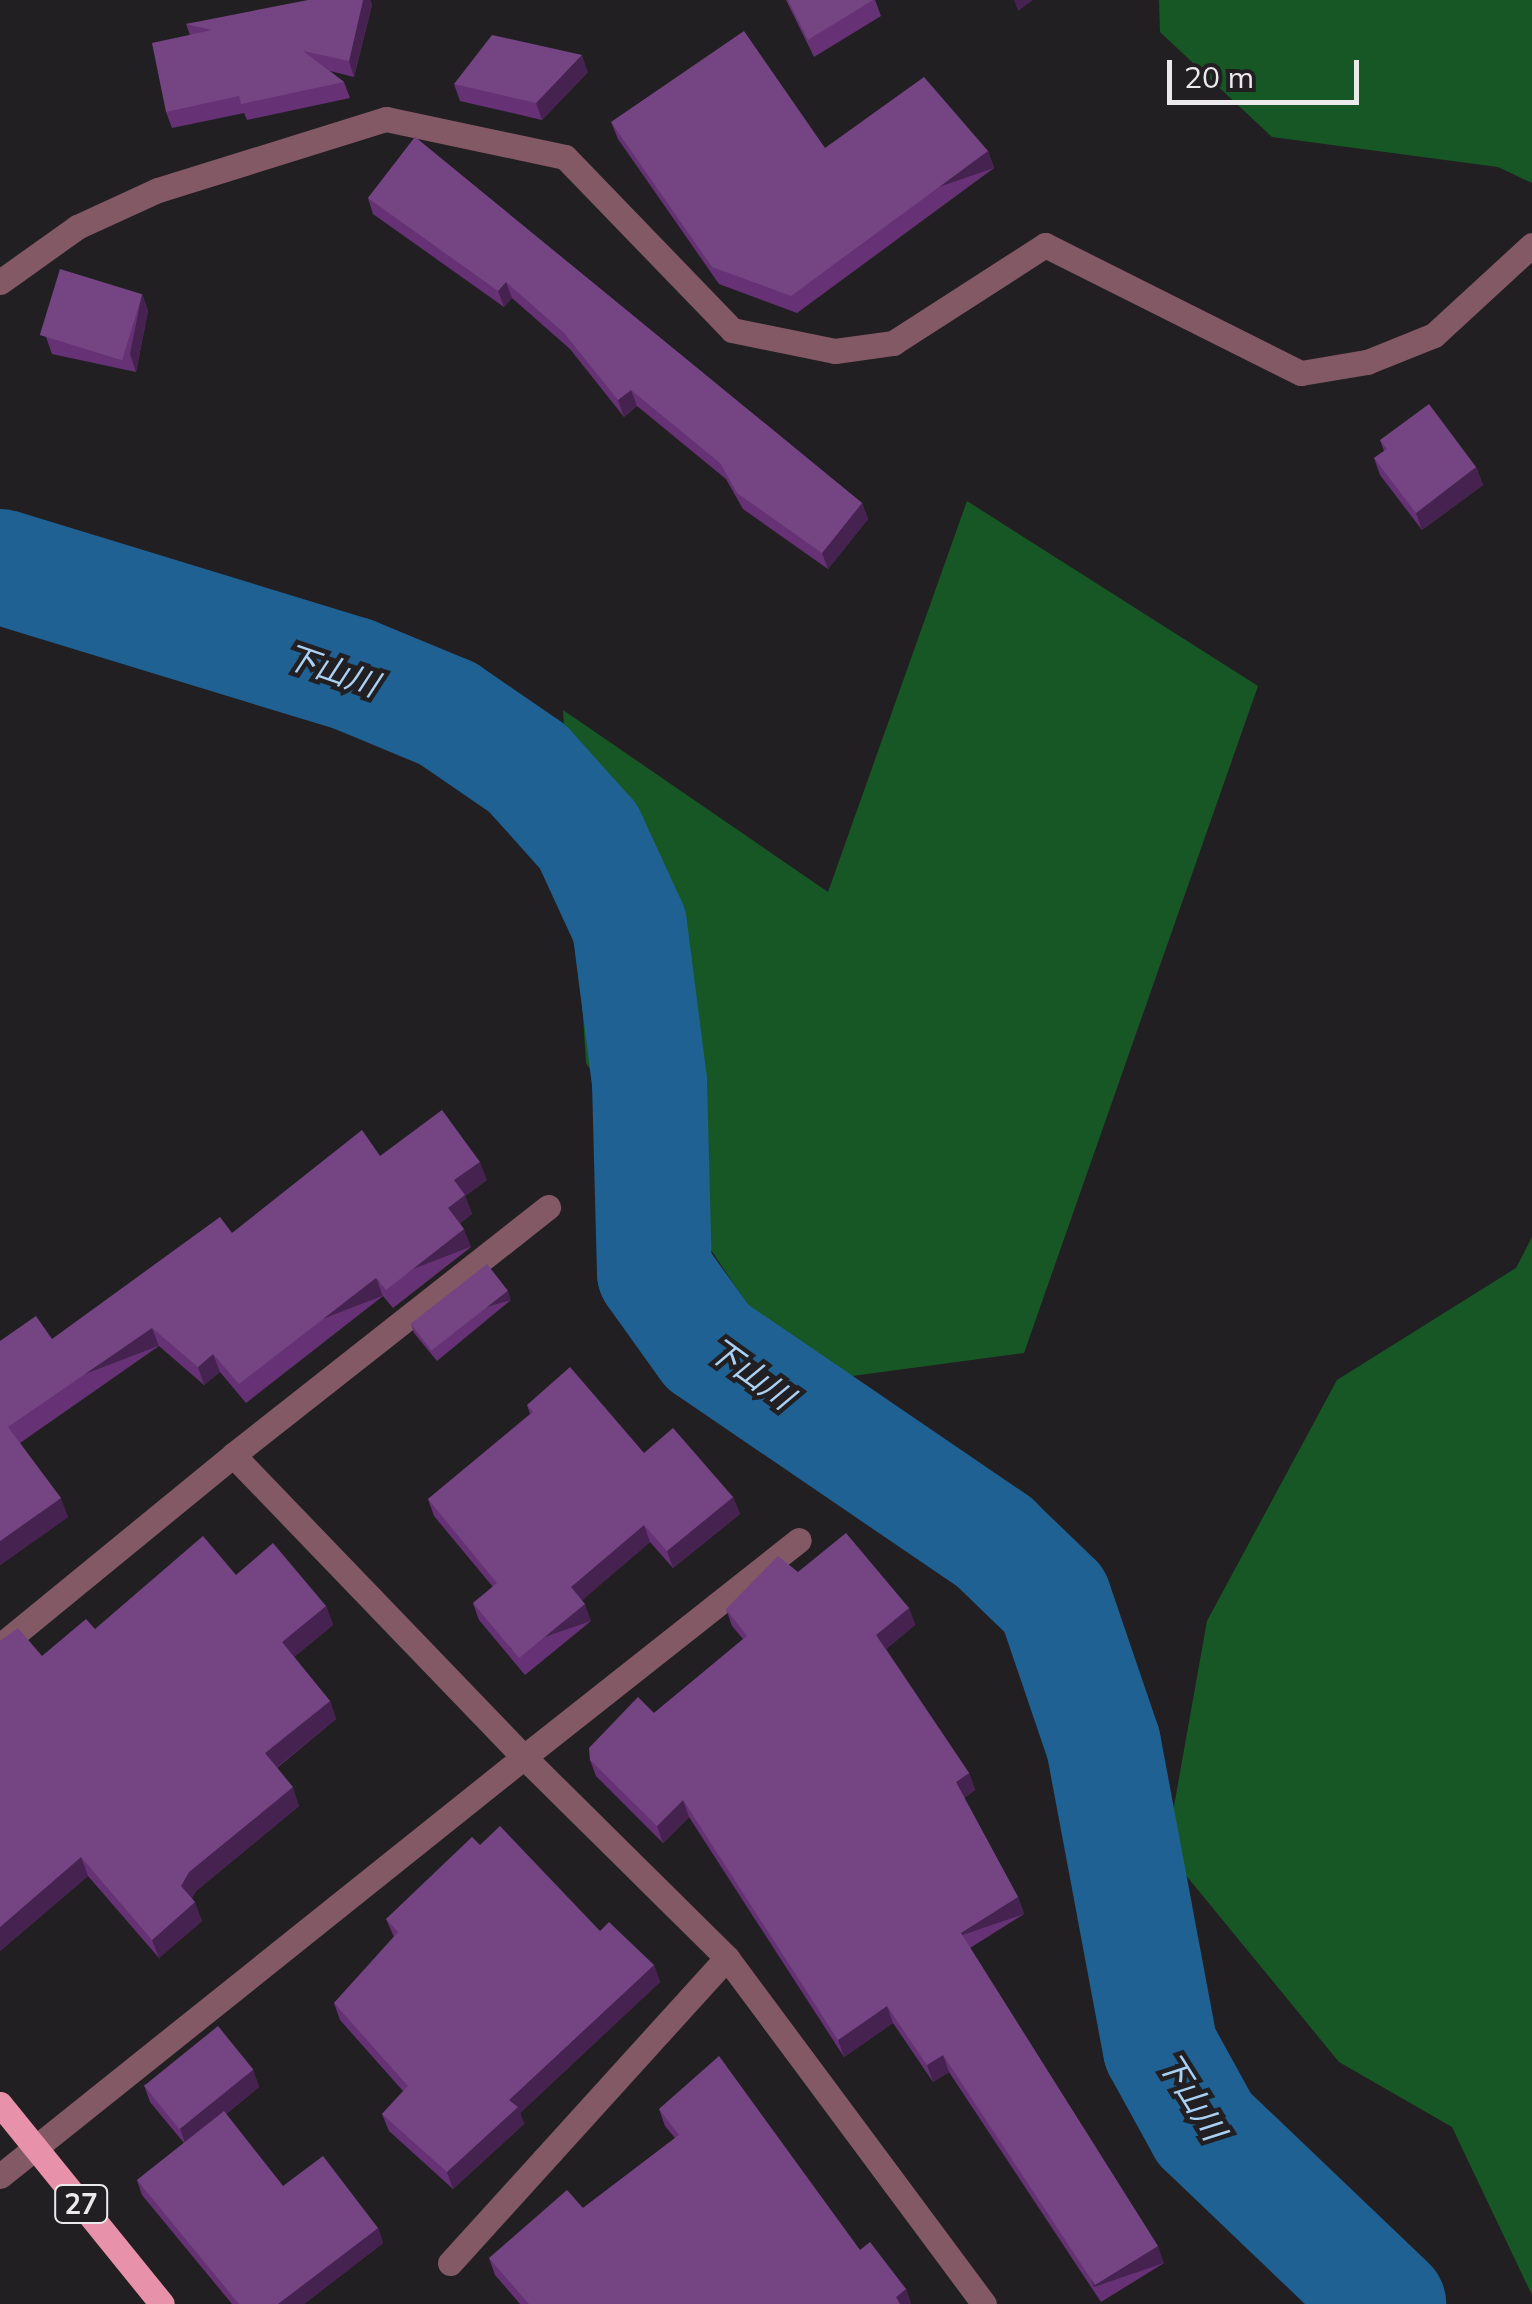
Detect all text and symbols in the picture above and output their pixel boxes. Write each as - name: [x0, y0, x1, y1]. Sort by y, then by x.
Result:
- scale bar: [1172, 40, 1364, 102]
- text: 20 m: [1184, 58, 1254, 96]
- water label: 下山川: [280, 636, 384, 704]
- water label: 下山川: [701, 1329, 801, 1417]
- water label: 下山川: [1150, 2045, 1234, 2147]
- road number: 27: [54, 2181, 108, 2227]

